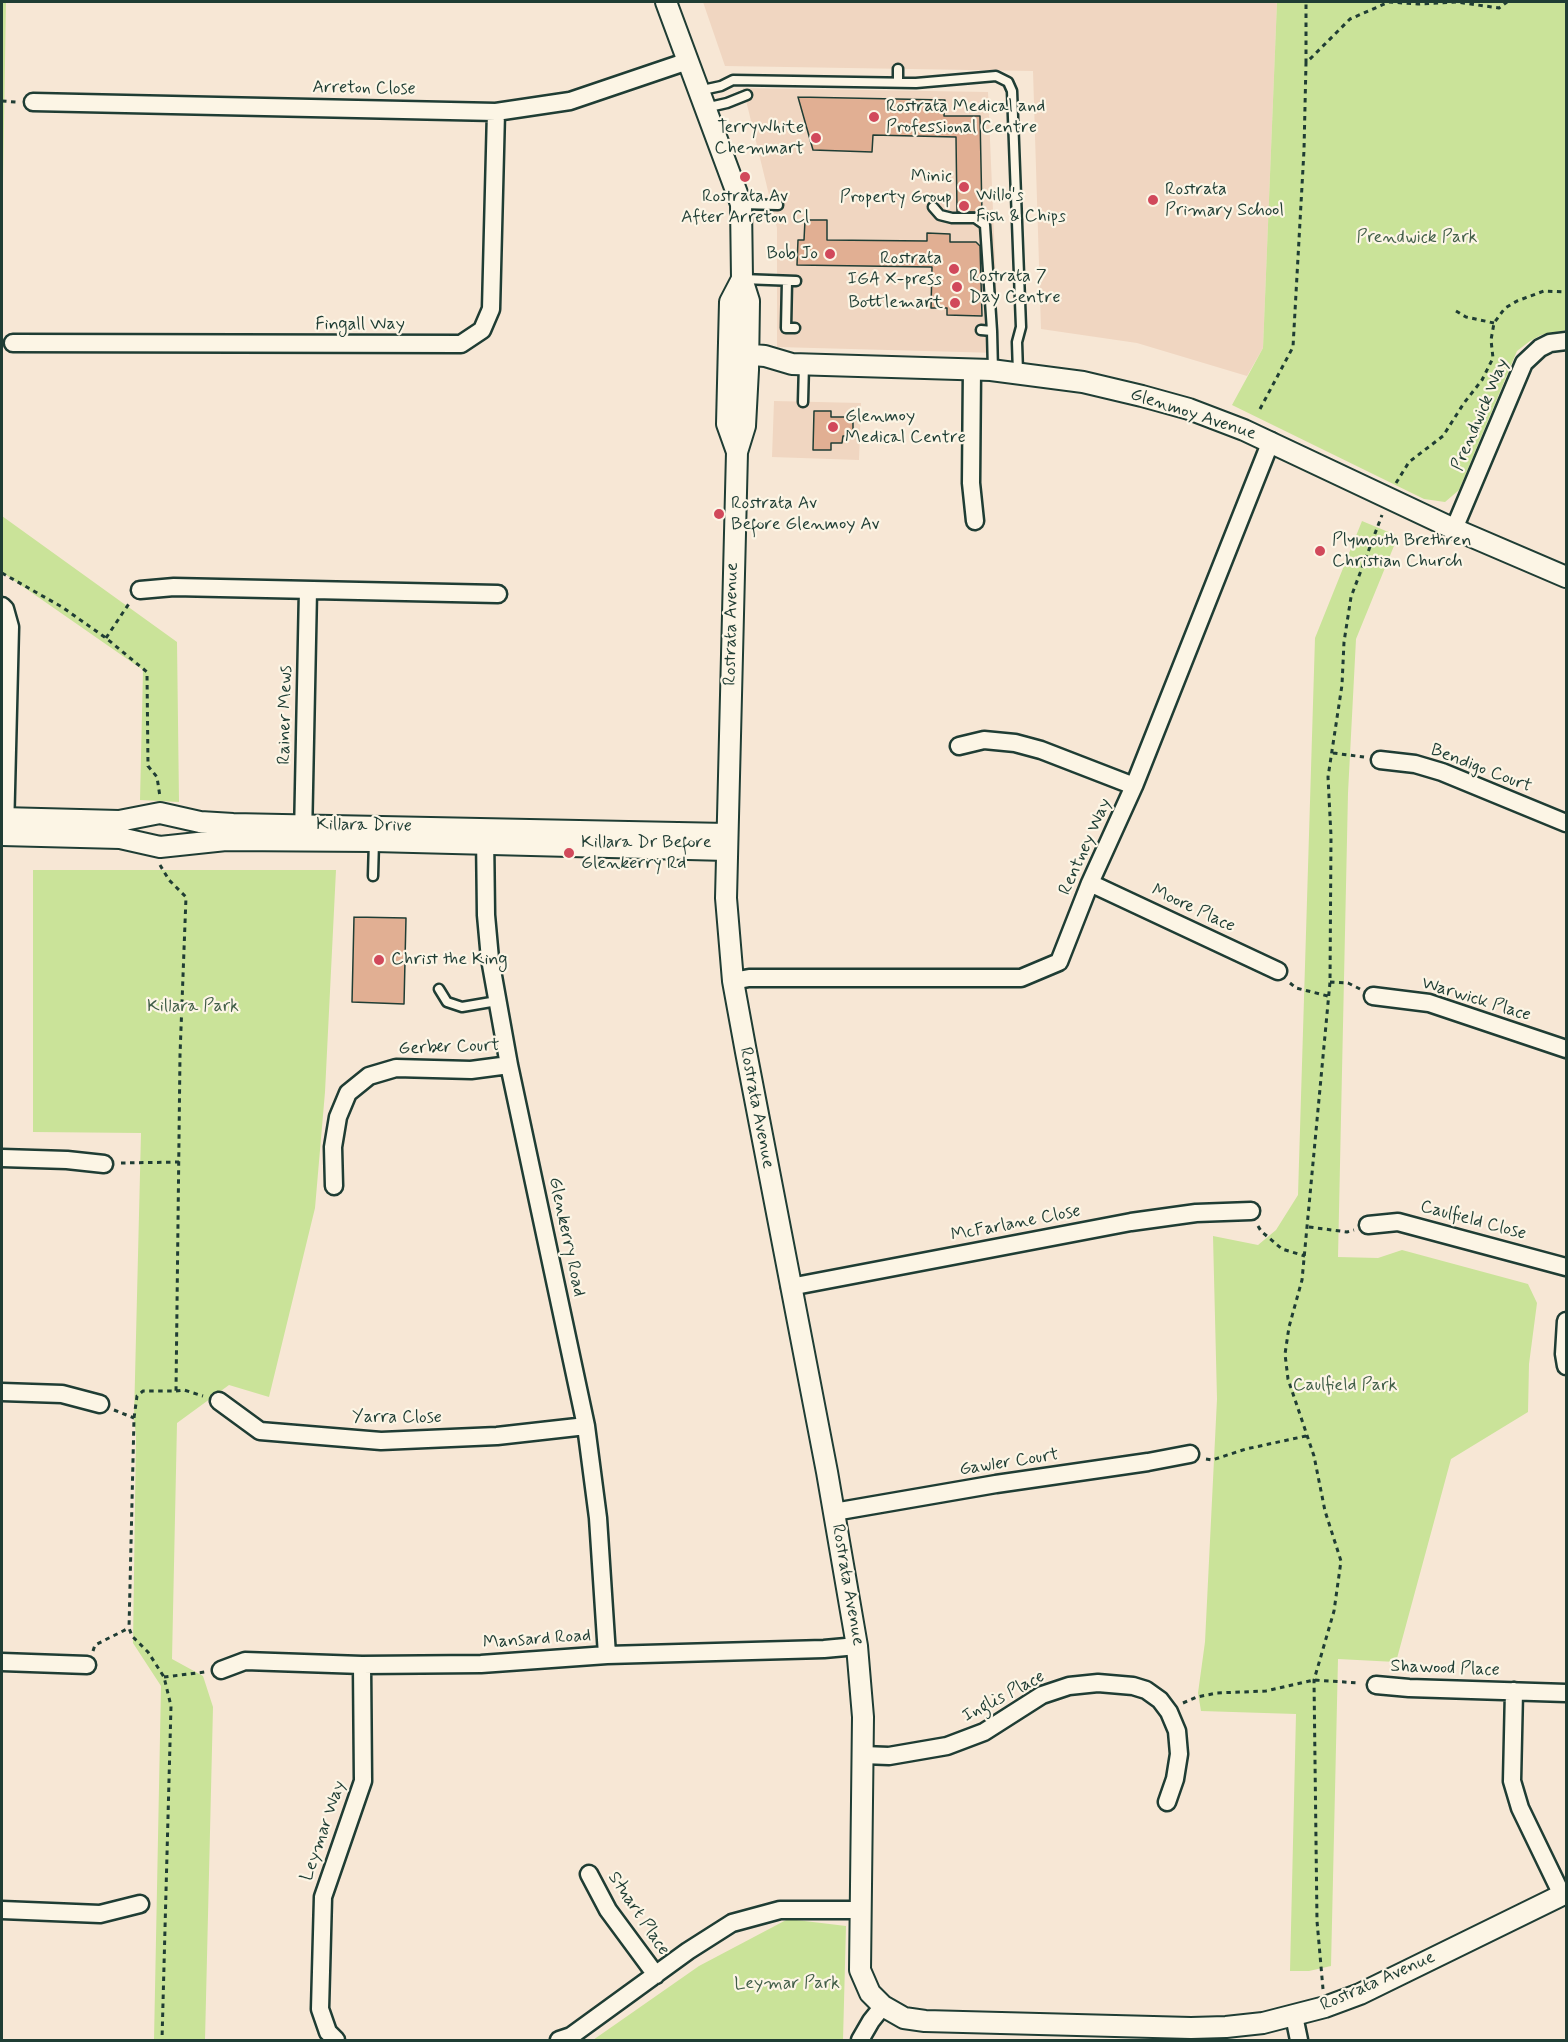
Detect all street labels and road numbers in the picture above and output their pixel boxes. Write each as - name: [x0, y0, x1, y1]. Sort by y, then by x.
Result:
- street label: Arreton Close: [312, 77, 416, 101]
- street label: Fingall Way: [315, 314, 405, 336]
- street label: Prendwick Way: [1448, 356, 1514, 474]
- street label: Glenmoy Avenue: [1127, 384, 1259, 446]
- street label: Rostrata Avenue: [720, 562, 744, 686]
- street label: Rainer Mews: [274, 665, 298, 765]
- street label: Bendigo Court: [1427, 740, 1535, 798]
- street label: Rentney Way: [1055, 795, 1117, 899]
- street label: Killara Drive: [316, 814, 412, 838]
- street label: Moore Place: [1148, 880, 1238, 938]
- street label: Warwick Place: [1419, 973, 1533, 1027]
- street label: Gerber Court: [398, 1035, 500, 1061]
- street label: Rostrata Avenue: [734, 1045, 778, 1171]
- street label: Glenkerry Road: [543, 1175, 589, 1299]
- street label: Caulfield Close: [1418, 1196, 1528, 1246]
- street label: McFarlane Close: [949, 1201, 1083, 1247]
- street label: Yarra Close: [352, 1407, 442, 1429]
- street label: Gawler Court: [958, 1445, 1060, 1481]
- street label: Rostrata Avenue: [826, 1522, 868, 1648]
- street label: Mansard Road: [482, 1625, 592, 1655]
- street label: Shawood Place: [1390, 1656, 1500, 1682]
- street label: Inglis Place: [959, 1666, 1049, 1728]
- street label: Leymar Way: [297, 1778, 351, 1884]
- street label: Stuart Place: [602, 1868, 674, 1960]
- street label: Rostrata Avenue: [1317, 1947, 1439, 2017]

